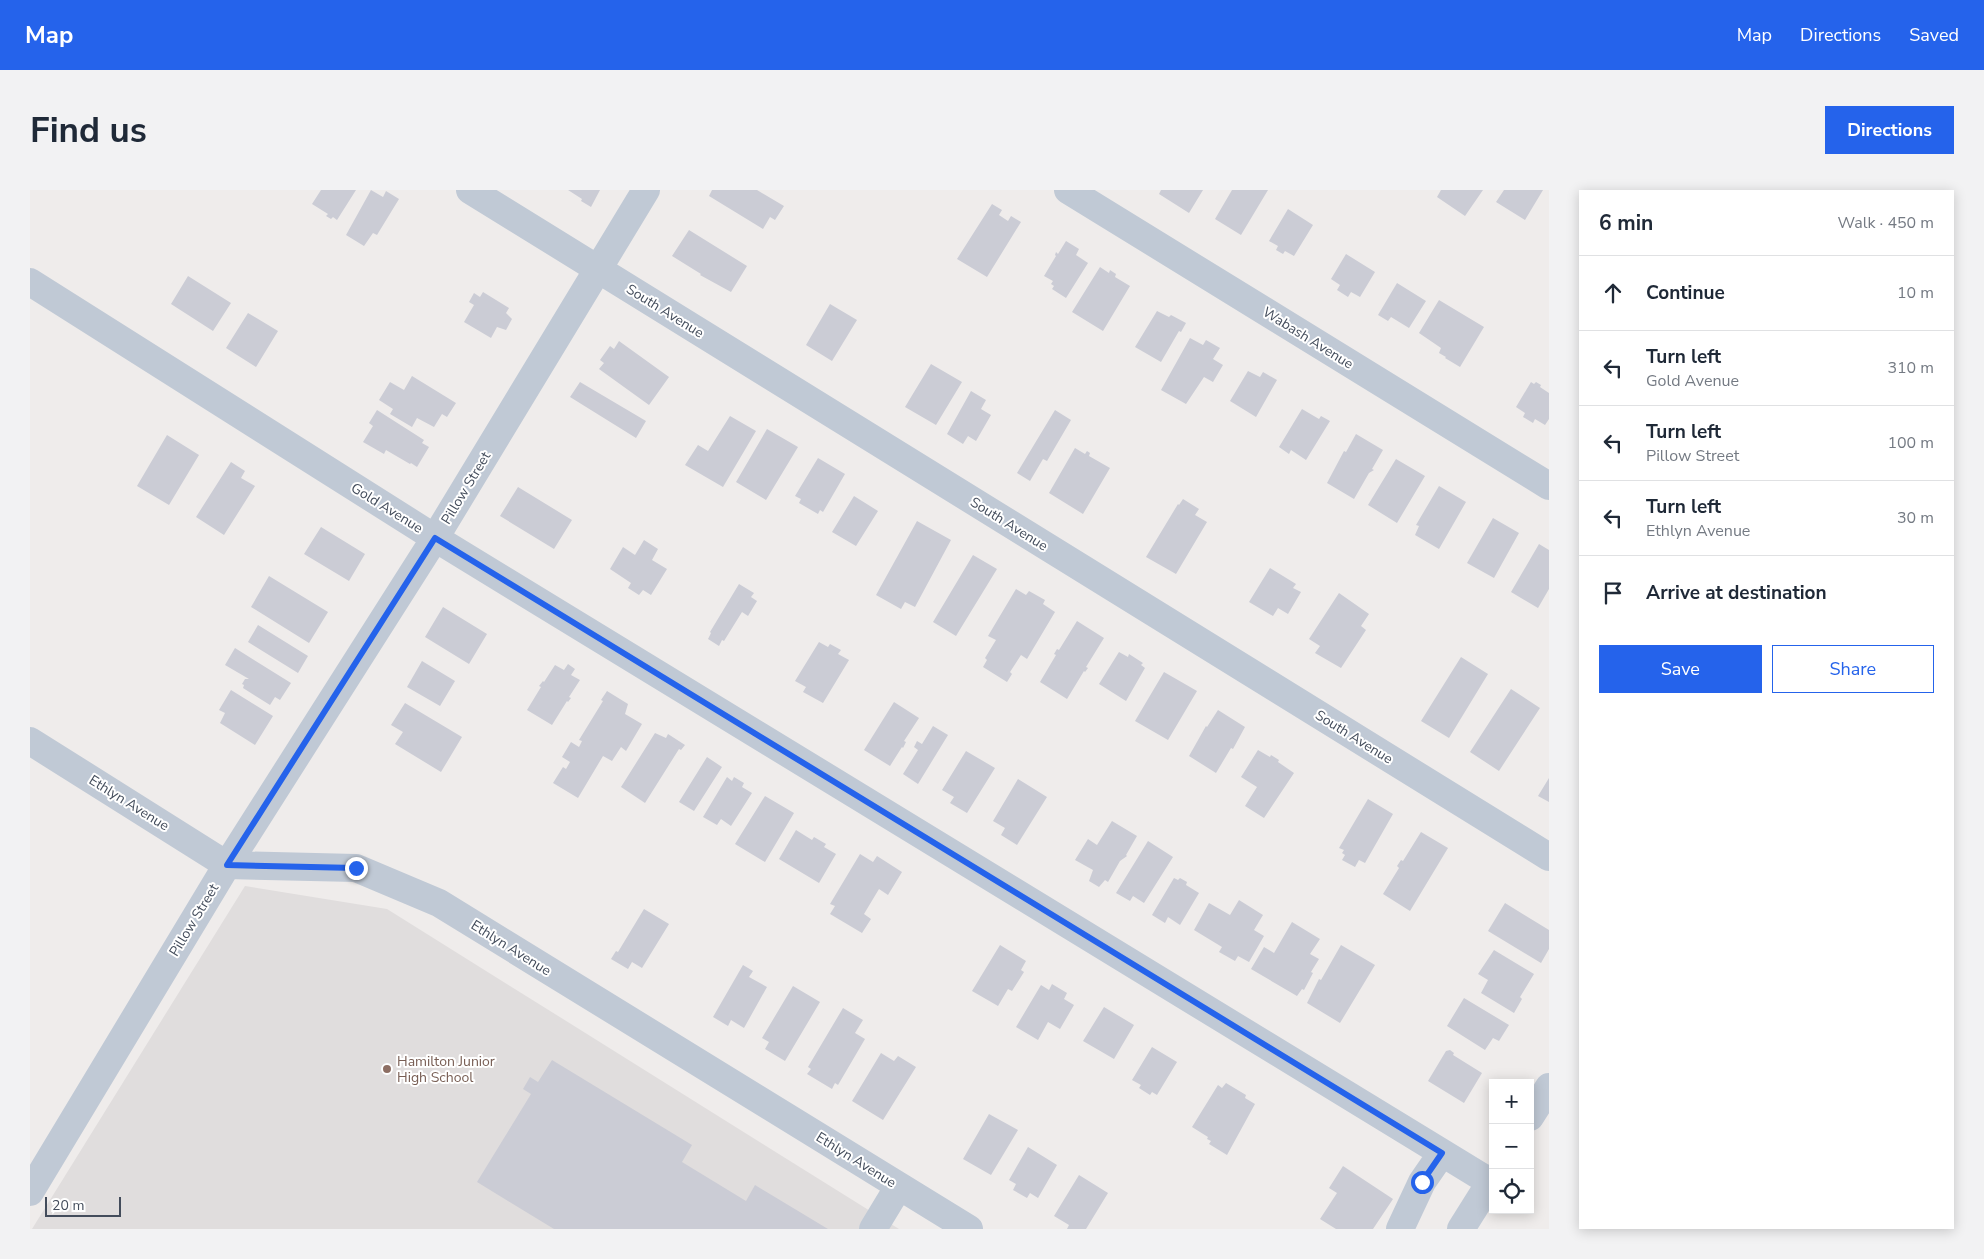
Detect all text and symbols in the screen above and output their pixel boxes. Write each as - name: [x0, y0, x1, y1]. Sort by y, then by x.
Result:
- text: Map: [25, 19, 73, 51]
- text: Map: [1737, 23, 1772, 47]
- text: Directions: [1800, 23, 1881, 47]
- text: Saved: [1909, 23, 1959, 47]
- button: Directions: [1825, 106, 1954, 154]
- text: Find us: [30, 107, 147, 154]
- text: 6 min: [1599, 209, 1653, 237]
- text: Walk · 450 m: [1838, 212, 1934, 234]
- icon: ahead: [1599, 279, 1627, 307]
- street label: South Avenue: [623, 280, 707, 342]
- text: Continue: [1646, 280, 1725, 306]
- text: 10 m: [1897, 282, 1934, 304]
- street label: Wabash Avenue: [1259, 303, 1357, 373]
- text: Turn left: [1646, 344, 1721, 370]
- icon: left: [1599, 354, 1627, 382]
- text: 310 m: [1887, 357, 1934, 379]
- text: Gold Avenue: [1646, 370, 1739, 392]
- text: Turn left: [1646, 419, 1721, 445]
- icon: left: [1599, 429, 1627, 457]
- text: 100 m: [1887, 432, 1934, 454]
- text: Pillow Street: [1646, 445, 1739, 467]
- street label: Pillow Street: [437, 448, 495, 528]
- street label: Gold Avenue: [347, 478, 427, 538]
- street label: South Avenue: [967, 493, 1051, 555]
- text: Turn left: [1646, 494, 1721, 520]
- icon: left: [1599, 504, 1627, 532]
- text: 30 m: [1897, 507, 1934, 529]
- text: Ethlyn Avenue: [1646, 520, 1750, 542]
- icon: arrive: [1599, 579, 1627, 607]
- text: Arrive at destination: [1646, 580, 1827, 606]
- button: Save: [1599, 645, 1762, 693]
- button: Share: [1772, 645, 1934, 693]
- street label: South Avenue: [1312, 706, 1396, 768]
- street label: Ethlyn Avenue: [85, 771, 173, 835]
- route end: [345, 857, 368, 880]
- street label: Pillow Street: [165, 880, 223, 960]
- street label: Ethlyn Avenue: [467, 916, 555, 980]
- place label: Hamilton Junior High School: [397, 1052, 495, 1087]
- marker: Hamilton Junior High School: [381, 1063, 393, 1075]
- map controls: [1489, 1079, 1534, 1214]
- button: +: [1489, 1079, 1534, 1124]
- button: −: [1489, 1124, 1534, 1169]
- street label: Ethlyn Avenue: [812, 1128, 900, 1192]
- button: locate: [1489, 1169, 1534, 1214]
- route start: [1411, 1171, 1434, 1194]
- scale bar: [45, 1194, 121, 1217]
- text: 20 m: [52, 1196, 84, 1215]

